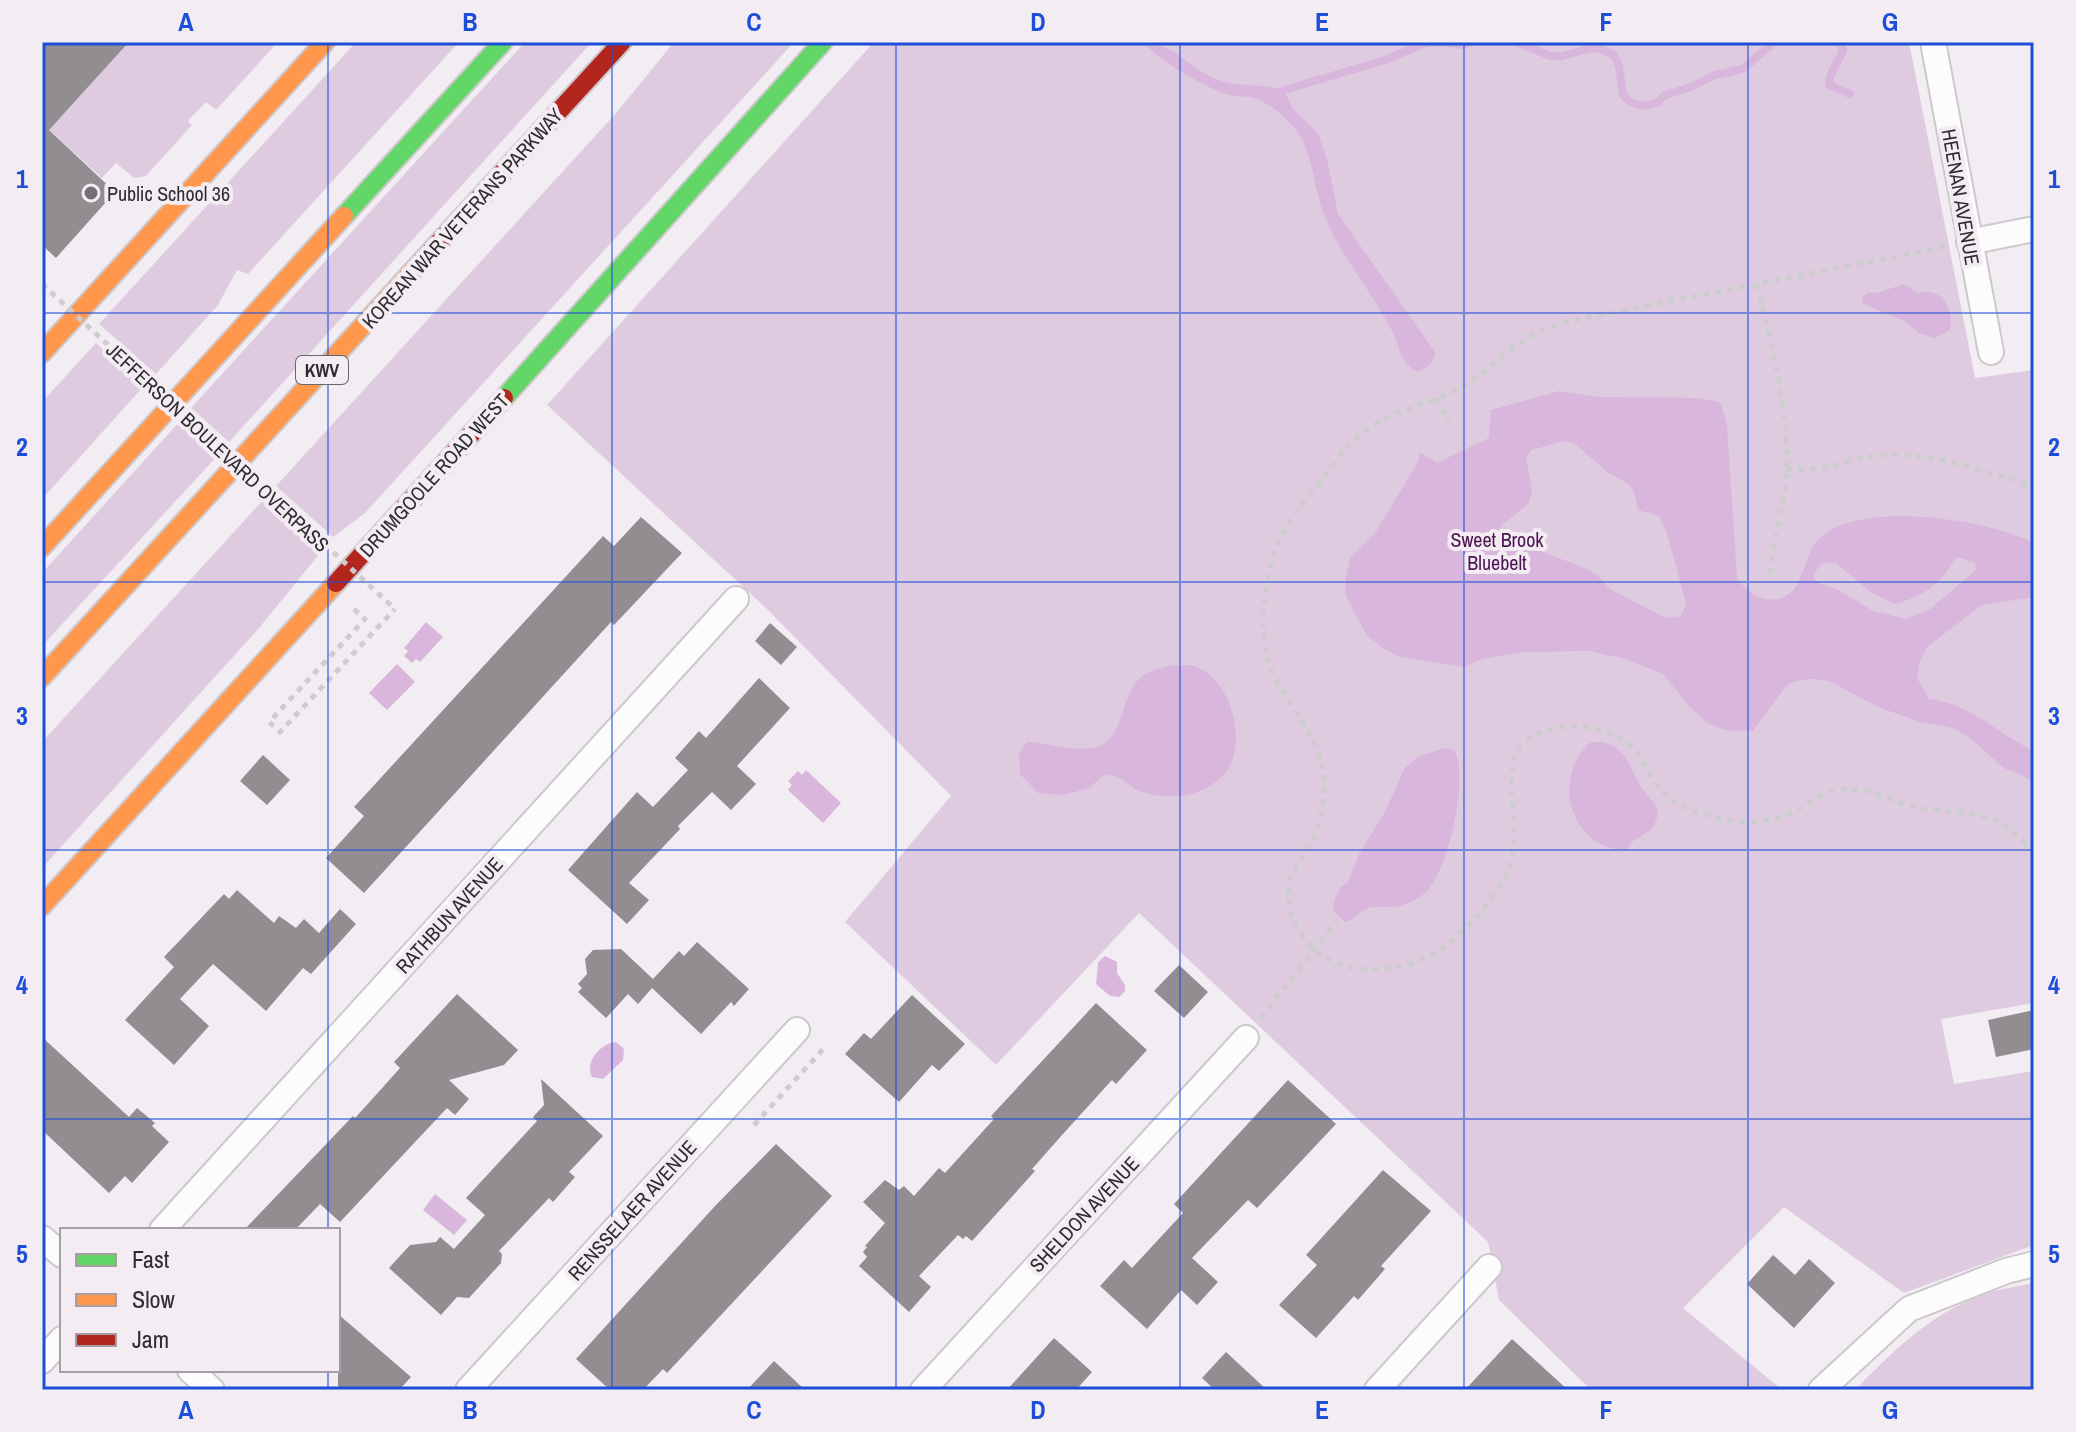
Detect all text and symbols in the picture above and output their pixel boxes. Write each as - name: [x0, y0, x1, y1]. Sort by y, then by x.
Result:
- text: A: [178, 4, 194, 39]
- text: B: [462, 4, 478, 39]
- text: C: [746, 4, 762, 39]
- text: D: [1030, 4, 1046, 39]
- text: E: [1315, 4, 1329, 39]
- text: F: [1599, 4, 1613, 39]
- text: G: [1882, 4, 1898, 39]
- street label: KOREAN WAR VETERANS PARKWAY: [356, 102, 568, 334]
- street label: HEENAN AVENUE: [1936, 127, 1986, 267]
- text: 1: [16, 161, 28, 196]
- text: 1: [2048, 161, 2060, 196]
- place label: Public School 36: [107, 180, 230, 207]
- marker: Public School 36: [82, 184, 100, 202]
- street label: JEFFERSON BOULEVARD OVERPASS: [101, 336, 335, 558]
- road number: KWV: [296, 356, 348, 384]
- street label: DRUMGOOLE ROAD WEST: [353, 387, 515, 563]
- text: 2: [16, 429, 28, 464]
- text: 2: [2048, 429, 2060, 464]
- park label: Sweet Brook Bluebelt: [1451, 526, 1544, 576]
- text: 3: [16, 698, 28, 733]
- text: 3: [2048, 698, 2060, 733]
- street label: RATHBUN AVENUE: [389, 851, 509, 979]
- text: 4: [16, 967, 28, 1002]
- text: 4: [2048, 967, 2060, 1002]
- street label: RENSSELAER AVENUE: [562, 1134, 702, 1286]
- street label: SHELDON AVENUE: [1023, 1150, 1145, 1278]
- legend: [60, 1228, 340, 1372]
- text: 5: [16, 1236, 28, 1271]
- text: 5: [2048, 1236, 2060, 1271]
- text: Fast: [132, 1243, 170, 1275]
- text: Slow: [132, 1283, 175, 1315]
- text: Jam: [132, 1323, 169, 1355]
- text: A: [178, 1392, 194, 1427]
- text: B: [462, 1392, 478, 1427]
- text: C: [746, 1392, 762, 1427]
- text: D: [1030, 1392, 1046, 1427]
- text: E: [1315, 1392, 1329, 1427]
- text: F: [1599, 1392, 1613, 1427]
- text: G: [1882, 1392, 1898, 1427]

